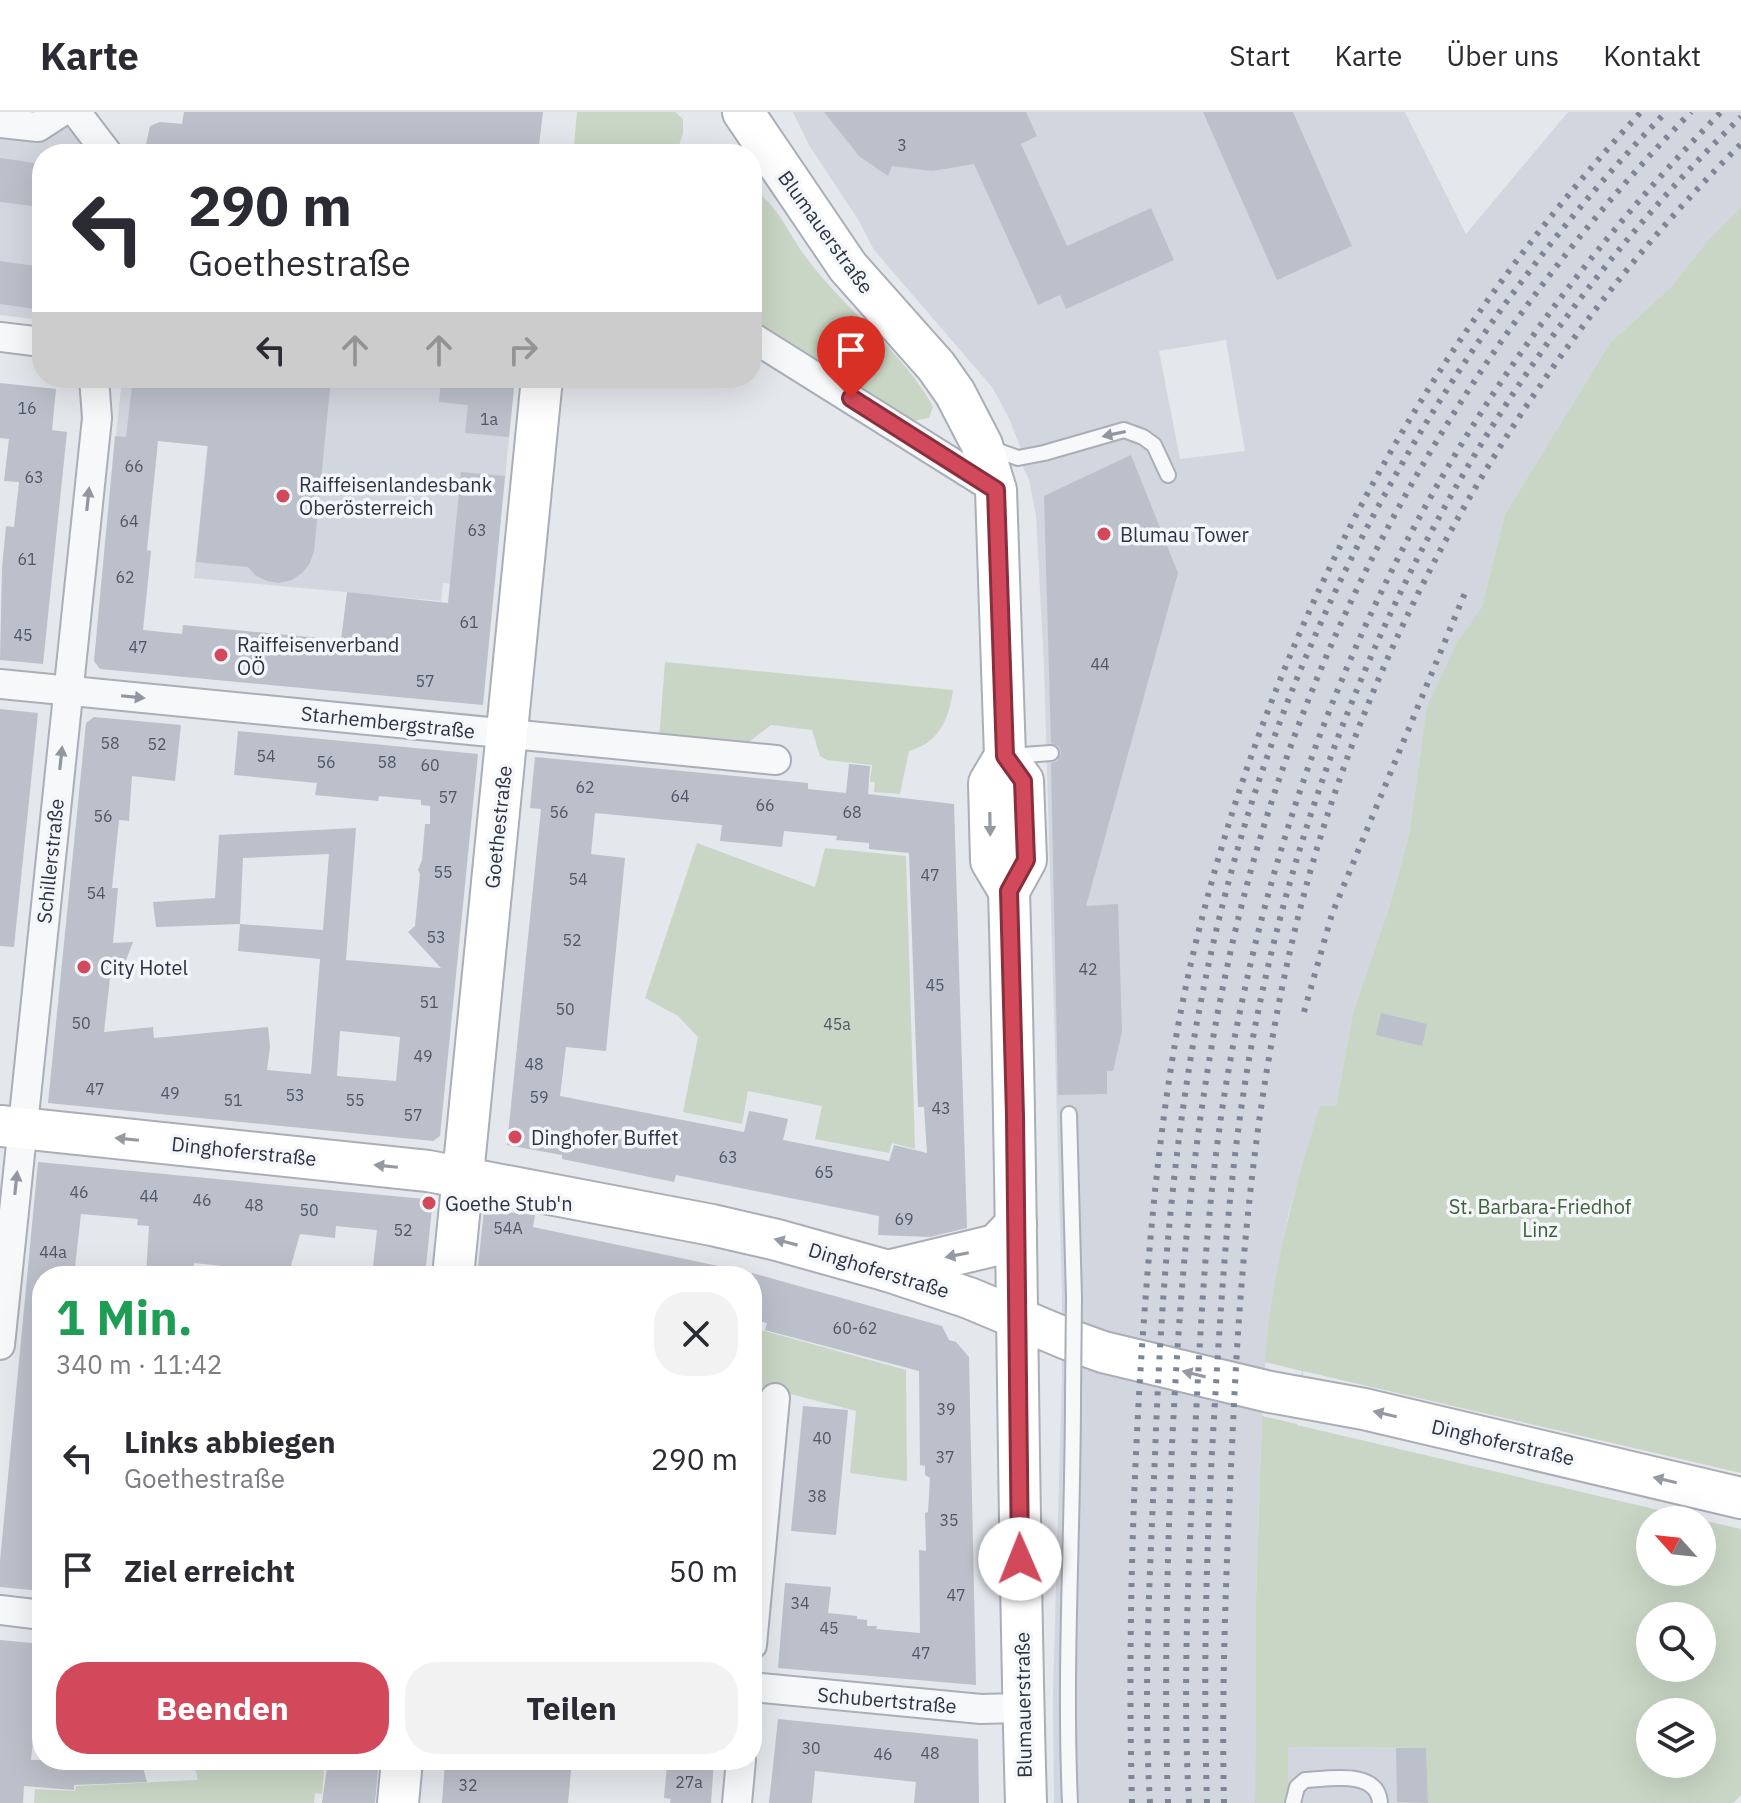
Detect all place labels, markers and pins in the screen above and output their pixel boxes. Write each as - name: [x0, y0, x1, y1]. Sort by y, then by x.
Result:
- pin: [817, 316, 885, 398]
- place label: Raiffeisenlandesbank Oberösterreich: [299, 471, 493, 521]
- marker: Raiffeisenlandesbank Oberösterreich: [274, 487, 292, 505]
- place label: Blumau Tower: [1120, 521, 1249, 548]
- marker: Blumau Tower: [1095, 525, 1113, 543]
- place label: Raiffeisenverband OÖ: [237, 631, 399, 681]
- marker: Raiffeisenverband OÖ: [212, 646, 230, 664]
- place label: City Hotel: [100, 954, 188, 981]
- marker: City Hotel: [75, 958, 93, 976]
- place label: Dinghofer Buffet: [531, 1124, 679, 1151]
- marker: Dinghofer Buffet: [506, 1128, 524, 1146]
- place label: Goethe Stub'n: [445, 1190, 573, 1217]
- marker: Goethe Stub'n: [420, 1194, 438, 1212]

